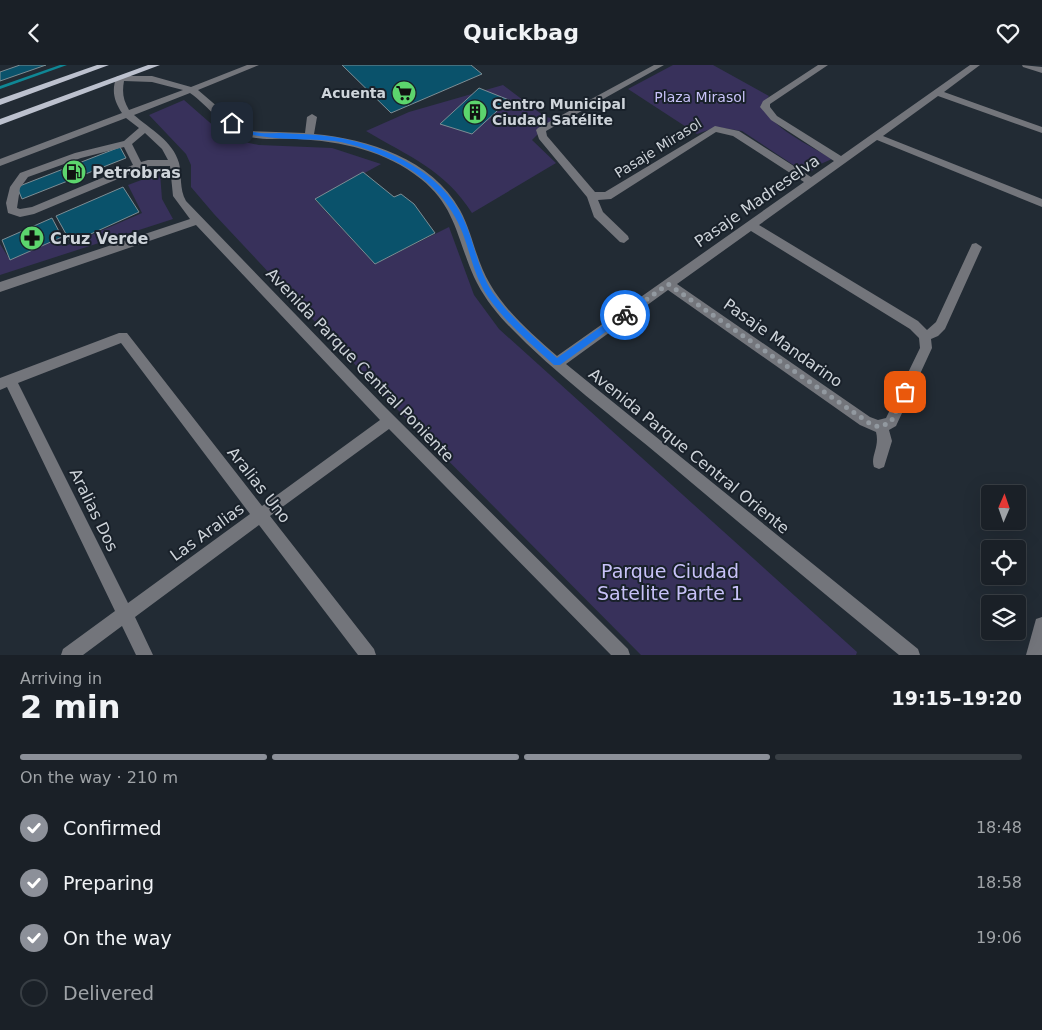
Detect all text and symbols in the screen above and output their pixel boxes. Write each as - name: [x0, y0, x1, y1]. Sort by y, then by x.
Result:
- icon: back: [20, 19, 48, 47]
- icon: heart: [994, 19, 1022, 47]
- text: Quickbag: [463, 20, 579, 45]
- supermarket icon: Acuenta: [391, 80, 417, 106]
- place label: Acuenta: [321, 85, 386, 101]
- park label: Plaza Mirasol: [654, 89, 746, 105]
- place label: Centro Municipal Ciudad Satélite: [492, 96, 626, 128]
- building icon: Centro Municipal Ciudad Satélite: [462, 99, 488, 125]
- pin: [211, 102, 253, 144]
- icon: home: [218, 109, 246, 137]
- street label: Pasaje Mirasol: [612, 115, 704, 181]
- street label: Pasaje Madreselva: [691, 151, 823, 251]
- fuel station icon: Petrobras: [61, 159, 87, 185]
- place label: Petrobras: [92, 163, 181, 182]
- pharmacy icon: Cruz Verde: [19, 225, 45, 251]
- place label: Cruz Verde: [50, 229, 149, 248]
- street label: Avenida Parque Central Poniente: [262, 264, 458, 466]
- courier: [600, 290, 650, 340]
- street label: Pasaje Mandarino: [720, 295, 846, 391]
- icon: bike: [611, 301, 639, 329]
- street label: Avenida Parque Central Oriente: [585, 364, 793, 538]
- pin: [884, 371, 926, 413]
- icon: bag: [891, 378, 919, 406]
- street label: Aralias Uno: [223, 443, 295, 527]
- street label: Aralias Dos: [66, 465, 122, 555]
- north arrow: [981, 485, 1026, 530]
- map controls: [981, 485, 1026, 640]
- street label: Las Aralias: [166, 499, 248, 565]
- button: locate: [981, 540, 1026, 585]
- park label: Parque Ciudad Satelite Parte 1: [597, 560, 743, 604]
- button: layers: [981, 595, 1026, 640]
- text: Arriving in: [20, 669, 102, 688]
- text: 19:15–19:20: [892, 687, 1022, 709]
- text: 2 min: [20, 688, 121, 726]
- text: On the way · 210 m: [20, 768, 178, 787]
- icon: check: [20, 814, 48, 842]
- text: Confirmed: [63, 817, 162, 839]
- text: 18:48: [976, 818, 1022, 837]
- icon: check: [20, 869, 48, 897]
- text: Preparing: [63, 872, 154, 894]
- text: 18:58: [976, 873, 1022, 892]
- icon: check: [20, 924, 48, 952]
- text: On the way: [63, 927, 172, 949]
- text: 19:06: [976, 928, 1022, 947]
- text: Delivered: [63, 982, 154, 1004]

